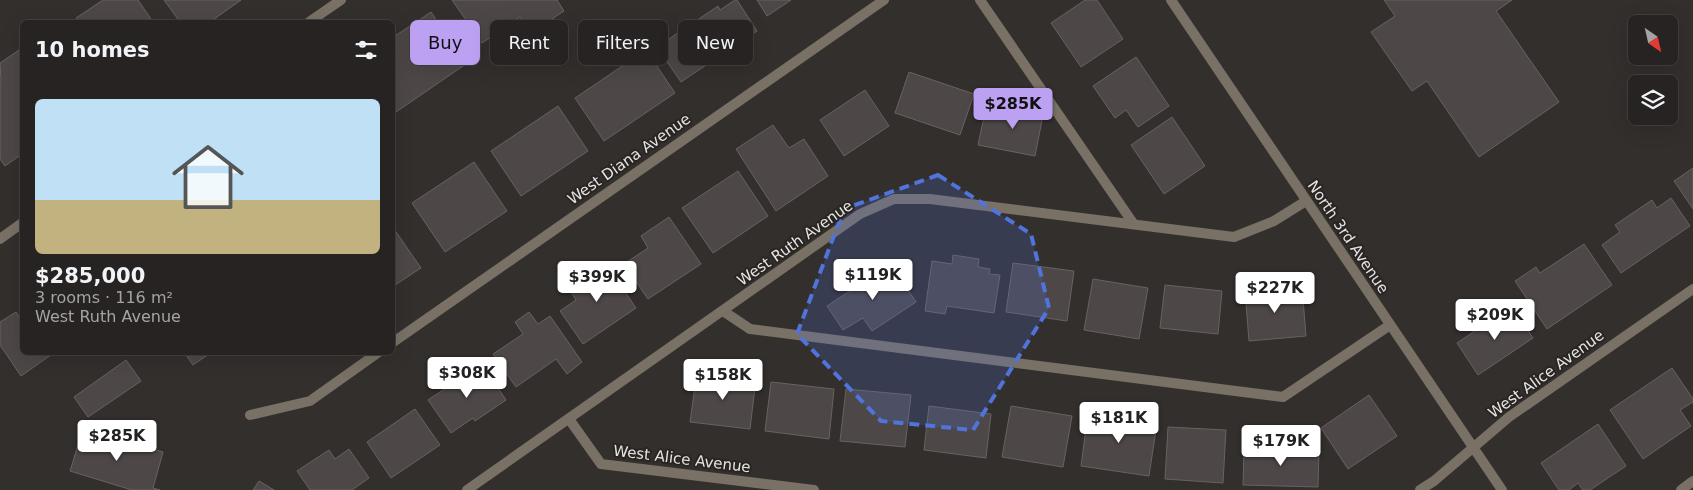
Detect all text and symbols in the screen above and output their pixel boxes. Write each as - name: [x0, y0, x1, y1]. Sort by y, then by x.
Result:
- north arrow: [1628, 15, 1678, 65]
- map controls: [1628, 15, 1678, 125]
- chip: Buy: [410, 20, 480, 65]
- chip: Rent: [490, 20, 568, 65]
- chip: Filters: [578, 20, 668, 65]
- chip: New: [678, 20, 753, 65]
- icon: filters: [352, 36, 380, 64]
- text: 10 homes: [35, 38, 150, 62]
- button: layers: [1628, 75, 1678, 125]
- pin: $285K: [978, 88, 1048, 130]
- text: $285K: [985, 94, 1041, 113]
- street label: West Diana Avenue: [564, 110, 694, 208]
- icon: home: [163, 132, 253, 222]
- street label: North 3rd Avenue: [1304, 177, 1392, 297]
- street label: West Ruth Avenue: [734, 196, 856, 290]
- pin: $119K: [838, 258, 908, 301]
- pin: $399K: [562, 260, 632, 303]
- text: $285,000: [35, 264, 145, 288]
- text: $119K: [845, 265, 901, 284]
- text: $399K: [569, 267, 625, 286]
- pin: $227K: [1240, 272, 1310, 314]
- text: $227K: [1247, 278, 1303, 297]
- text: 3 rooms · 116 m²: [35, 288, 173, 307]
- pin: $209K: [1460, 298, 1530, 341]
- text: $209K: [1467, 305, 1523, 324]
- text: West Ruth Avenue: [35, 307, 181, 326]
- street label: West Alice Avenue: [1485, 326, 1607, 422]
- pin: $308K: [432, 356, 502, 399]
- pin: $158K: [688, 358, 758, 401]
- text: $308K: [439, 363, 495, 382]
- text: $158K: [695, 365, 751, 384]
- pin: $181K: [1084, 402, 1154, 444]
- text: $181K: [1091, 408, 1147, 427]
- pin: $285K: [82, 420, 152, 462]
- pin: $179K: [1246, 424, 1316, 467]
- text: $285K: [89, 426, 145, 445]
- text: $179K: [1253, 431, 1309, 450]
- street label: West Alice Avenue: [612, 442, 752, 476]

